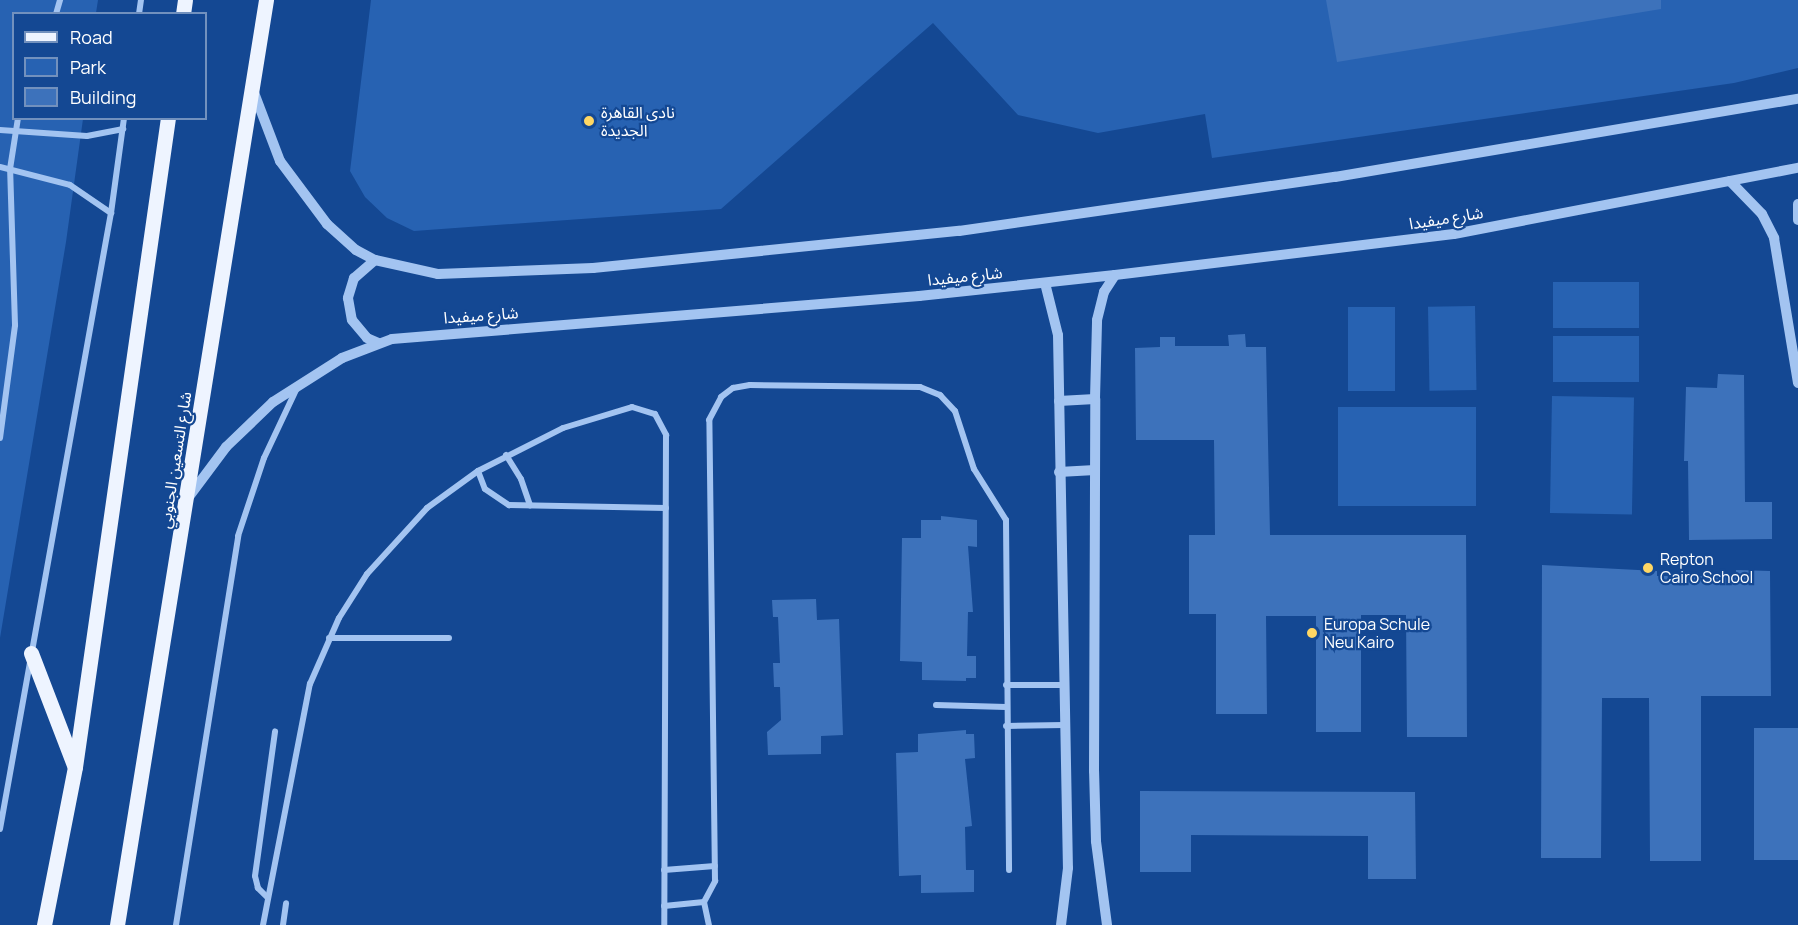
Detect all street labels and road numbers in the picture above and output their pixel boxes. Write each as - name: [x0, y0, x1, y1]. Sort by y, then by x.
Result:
- street label: شارع ميفيدا: [1407, 203, 1485, 233]
- street label: شارع ميفيدا: [927, 263, 1003, 289]
- street label: شارع ميفيدا: [443, 303, 519, 327]
- street label: شارع التسعين الجنوبي: [155, 390, 195, 530]

